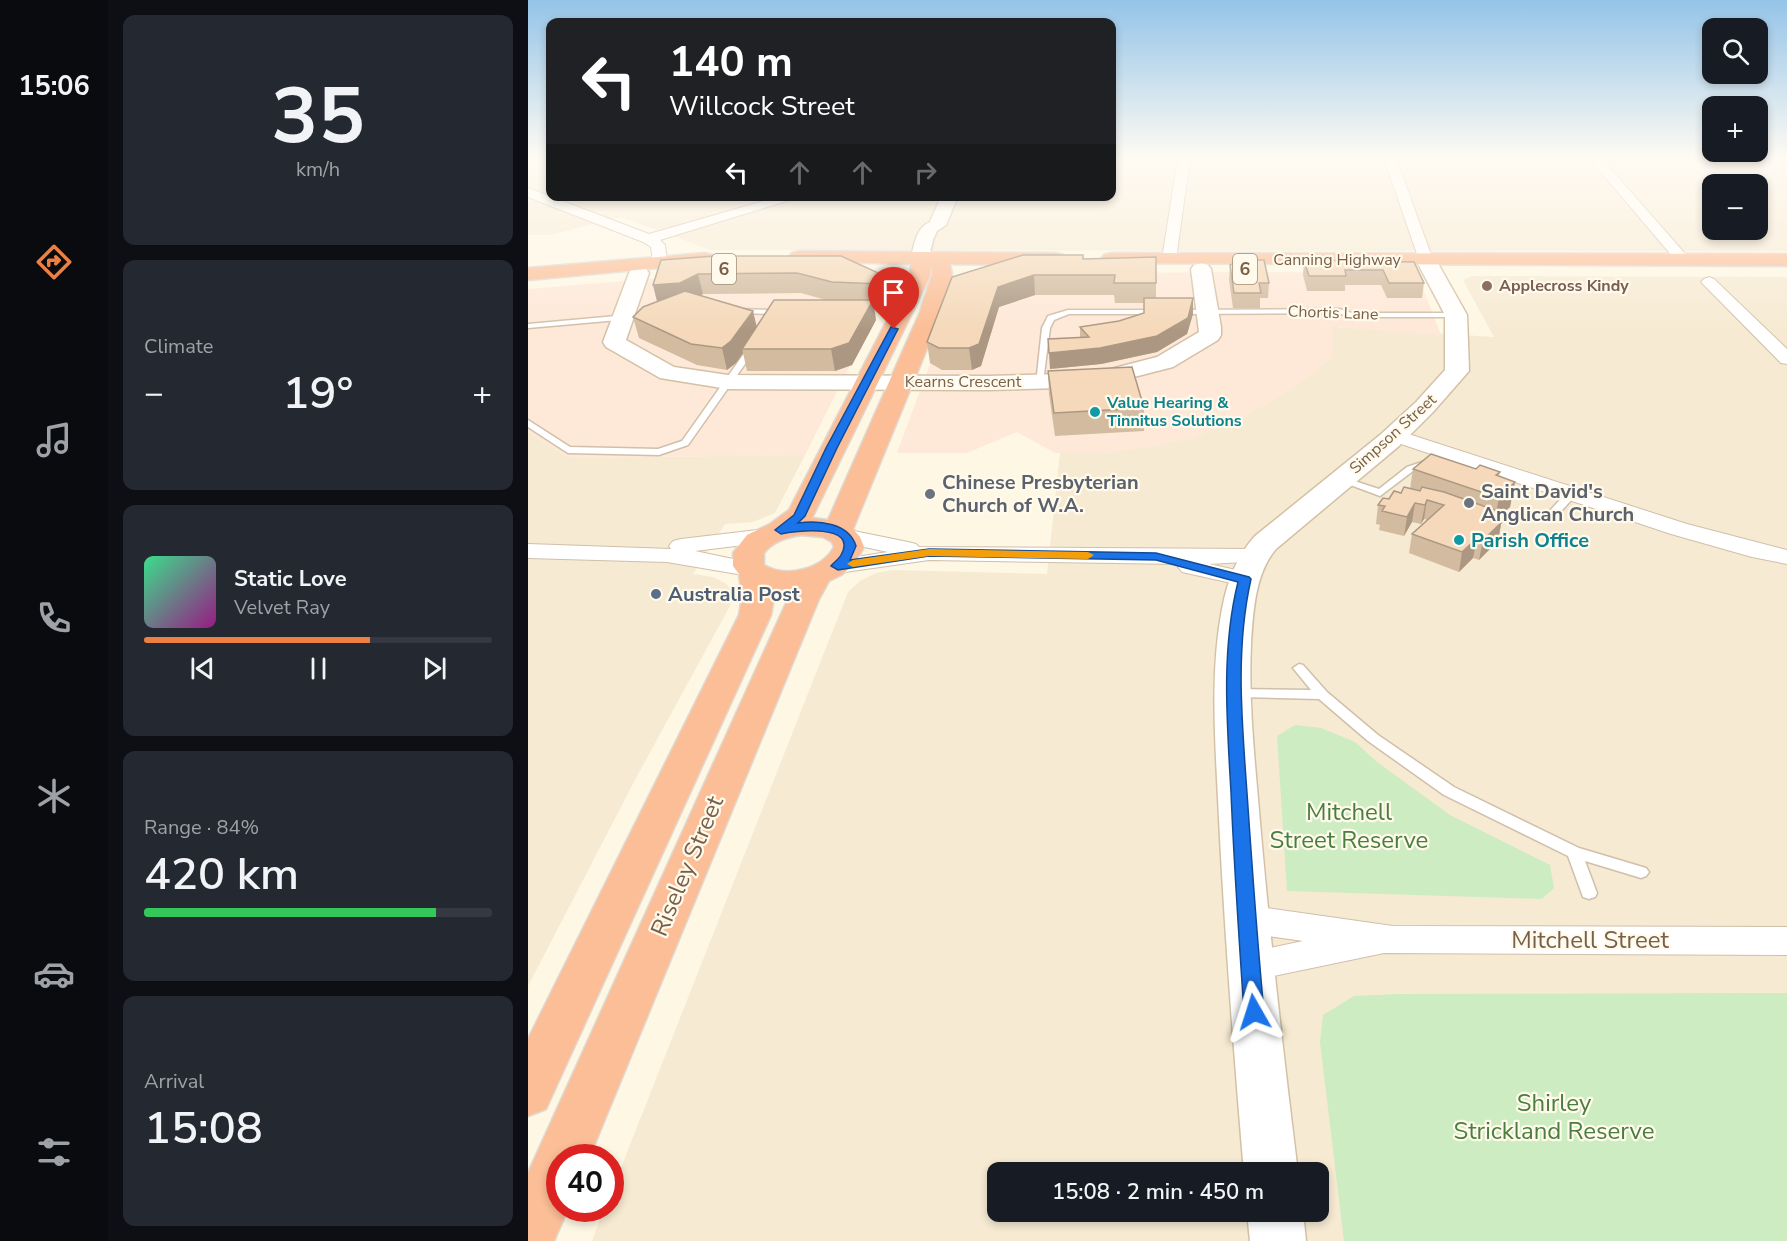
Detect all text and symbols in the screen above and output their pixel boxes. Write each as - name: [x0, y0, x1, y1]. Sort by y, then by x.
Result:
- map controls: [1702, 18, 1768, 240]
- button: search: [1702, 18, 1768, 84]
- text: 140 m: [669, 34, 793, 91]
- icon: left: [570, 42, 648, 120]
- text: 35: [271, 63, 365, 170]
- text: 15:06: [18, 68, 90, 105]
- text: Willcock Street: [669, 88, 855, 125]
- button: +: [1702, 96, 1768, 162]
- text: km/h: [296, 156, 340, 183]
- icon: left: [720, 156, 753, 189]
- icon: ahead: [783, 156, 816, 189]
- icon: ahead: [846, 156, 879, 189]
- icon: right: [909, 156, 942, 189]
- button: −: [1702, 174, 1768, 240]
- icon: directions: [33, 241, 75, 283]
- street label: Canning Highway: [1273, 249, 1402, 271]
- road number: 6: [712, 254, 736, 284]
- road number: 6: [1233, 254, 1257, 284]
- pin: [868, 267, 919, 329]
- place label: Applecross Kindy: [1499, 275, 1629, 297]
- icon: arrive: [877, 276, 910, 309]
- marker: Applecross Kindy: [1480, 279, 1494, 293]
- street label: Chortis Lane: [1287, 300, 1379, 326]
- text: Climate: [144, 333, 213, 360]
- text: 19°: [283, 363, 353, 424]
- text: −: [144, 371, 164, 416]
- text: +: [472, 371, 492, 416]
- street label: Kearns Crescent: [905, 371, 1022, 393]
- street label: Simpson Street: [1345, 389, 1442, 479]
- place label: Value Hearing & Tinnitus Solutions: [1106, 392, 1242, 432]
- marker: Value Hearing & Tinnitus Solutions: [1088, 405, 1102, 419]
- icon: music: [33, 419, 75, 461]
- place label: Chinese Presbyterian Church of W.A.: [942, 469, 1139, 519]
- place label: Saint David's Anglican Church: [1481, 478, 1634, 528]
- marker: Chinese Presbyterian Church of W.A.: [923, 487, 937, 501]
- marker: Saint David's Anglican Church: [1462, 496, 1476, 510]
- place label: Parish Office: [1471, 527, 1589, 554]
- marker: Parish Office: [1452, 533, 1466, 547]
- text: Static Love: [234, 564, 347, 594]
- place label: Australia Post: [668, 581, 800, 608]
- marker: Australia Post: [649, 587, 663, 601]
- text: Velvet Ray: [234, 594, 330, 621]
- icon: phone: [33, 597, 75, 639]
- icon: previous: [186, 652, 219, 685]
- icon: pause: [302, 652, 335, 685]
- icon: next: [418, 652, 451, 685]
- icon: climate: [33, 775, 75, 817]
- street label: Riseley Street: [643, 790, 731, 941]
- park label: Mitchell Street Reserve: [1270, 796, 1428, 856]
- text: Range · 84%: [144, 814, 259, 841]
- text: 420 km: [144, 844, 299, 905]
- street label: Mitchell Street: [1511, 924, 1669, 956]
- icon: car: [33, 953, 75, 995]
- position arrow: [1222, 980, 1286, 1044]
- text: Arrival: [144, 1068, 204, 1095]
- park label: Shirley Strickland Reserve: [1453, 1087, 1655, 1147]
- text: 15:08: [144, 1098, 263, 1159]
- icon: filters: [33, 1131, 75, 1173]
- speed limit sign: 40: [546, 1144, 624, 1222]
- text: 15:08 · 2 min · 450 m: [1052, 1177, 1264, 1207]

